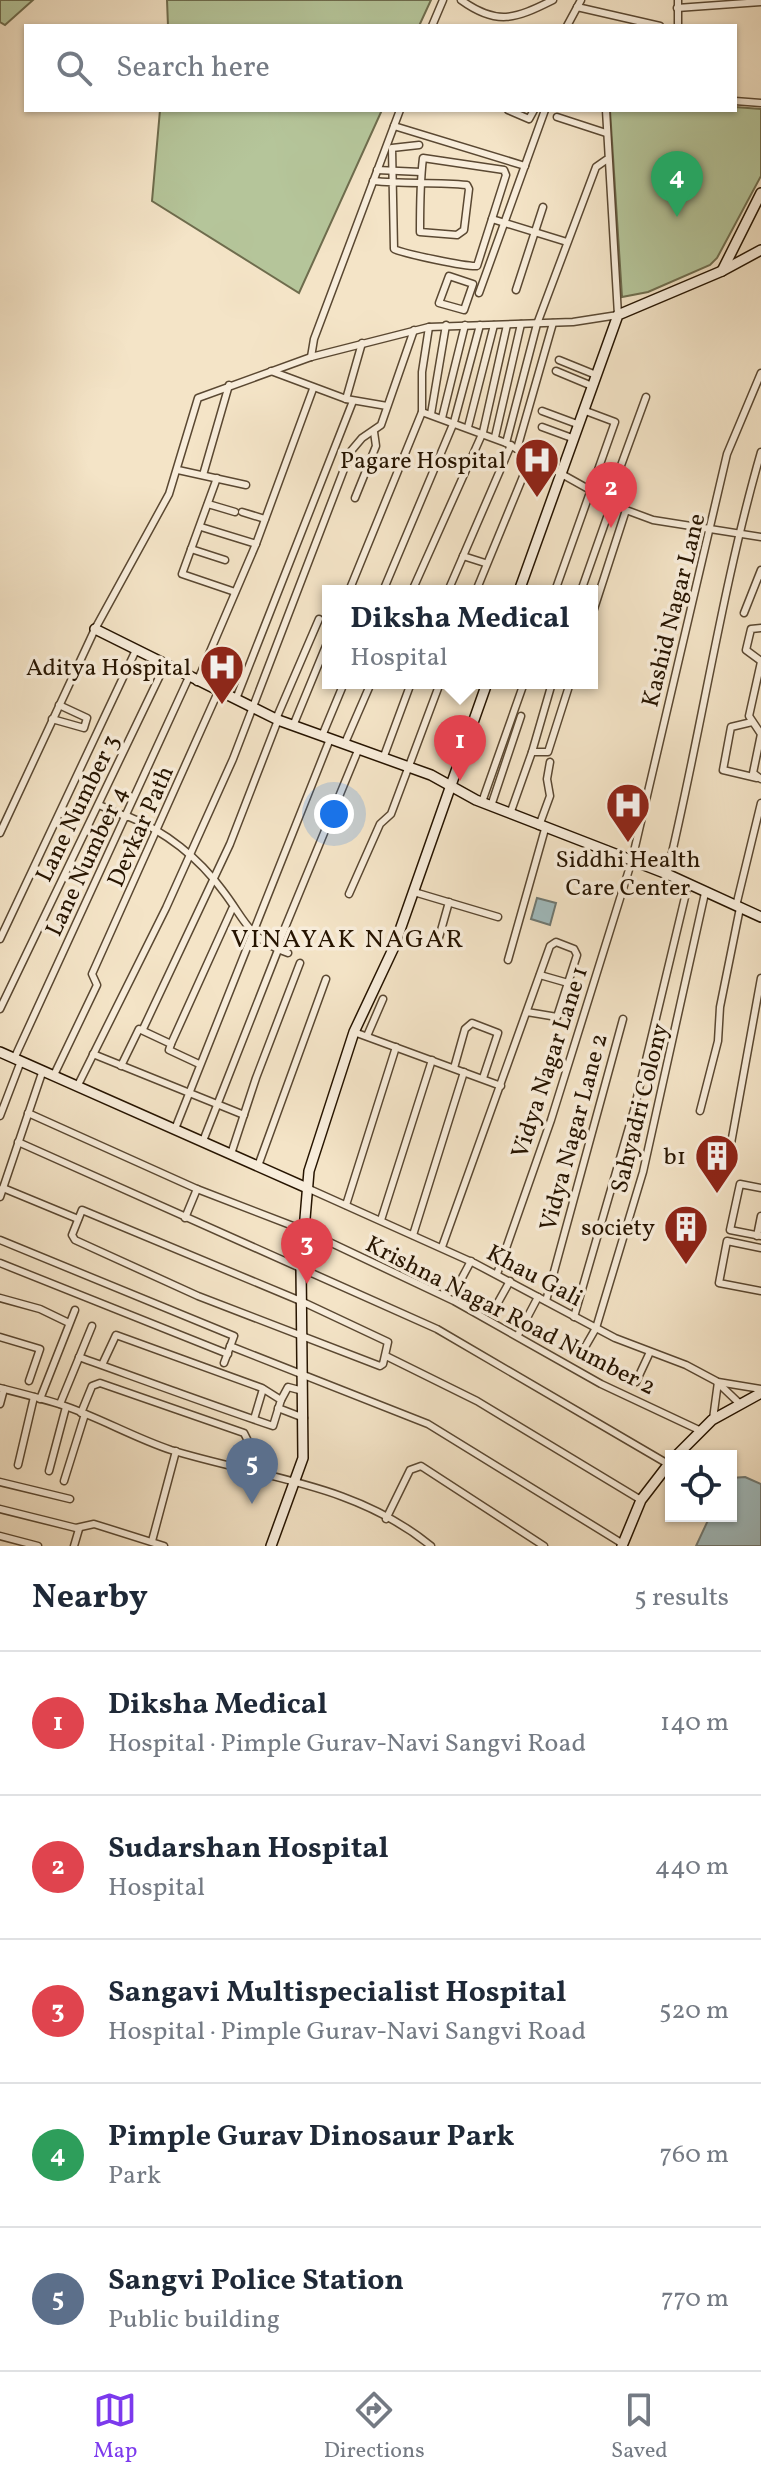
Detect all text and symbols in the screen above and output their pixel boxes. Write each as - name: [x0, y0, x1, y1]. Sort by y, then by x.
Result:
- search box: [24, 24, 737, 112]
- icon: search: [52, 46, 96, 90]
- text: Search here: [116, 47, 270, 89]
- pin: 4: [651, 151, 703, 217]
- hospital icon: Pagare Hospital: [513, 436, 561, 499]
- place label: Pagare Hospital: [340, 445, 506, 479]
- pin: 2: [585, 462, 637, 528]
- street label: Kashid Nagar Lane: [634, 510, 715, 711]
- popup: [322, 585, 598, 689]
- text: Diksha Medical: [350, 598, 570, 640]
- text: Hospital: [350, 640, 447, 676]
- hospital icon: Aditya Hospital: [198, 643, 246, 706]
- place label: Aditya Hospital: [26, 652, 191, 686]
- pin: 1: [434, 715, 486, 781]
- street label: Lane Number 3: [28, 729, 129, 888]
- street label: Devkar Path: [100, 761, 184, 893]
- street label: Lane Number 4: [38, 781, 137, 943]
- hospital icon: Siddhi Health Care Center: [604, 781, 652, 844]
- your location: [314, 794, 354, 834]
- place label: Siddhi Health Care Center: [555, 844, 701, 906]
- district label: VINAYAK NAGAR: [231, 922, 465, 958]
- street label: Vidya Nagar Lane 1: [504, 962, 598, 1163]
- street label: Sahyadri Colony: [603, 1020, 678, 1197]
- street label: Vidya Nagar Lane 2: [532, 1030, 618, 1235]
- building icon: b1: [693, 1132, 741, 1195]
- place label: b1: [664, 1141, 686, 1175]
- building icon: society: [662, 1203, 710, 1266]
- place label: society: [581, 1212, 655, 1246]
- pin: 3: [281, 1218, 333, 1284]
- street label: Krishna Nagar Road Number 2: [359, 1229, 661, 1405]
- street label: Khau Gali: [480, 1237, 588, 1316]
- pin: 5: [226, 1438, 278, 1504]
- map controls: [665, 1450, 737, 1522]
- button: locate: [665, 1450, 737, 1522]
- text: Nearby: [32, 1575, 148, 1622]
- text: 5 results: [634, 1580, 729, 1616]
- text: Diksha Medical: [108, 1684, 327, 1726]
- text: 1: [53, 1705, 63, 1741]
- text: 140 m: [660, 1705, 729, 1741]
- text: Hospital · Pimple Gurav-Navi Sangvi Road: [108, 1726, 586, 1762]
- text: Sudarshan Hospital: [108, 1828, 389, 1870]
- text: 2: [51, 1849, 65, 1885]
- text: 440 m: [655, 1849, 729, 1885]
- text: Hospital: [108, 1870, 205, 1906]
- text: Sangavi Multispecialist Hospital: [108, 1972, 567, 2014]
- text: 3: [51, 1993, 65, 2029]
- text: 520 m: [659, 1993, 729, 2029]
- text: Hospital · Pimple Gurav-Navi Sangvi Road: [108, 2014, 586, 2050]
- text: Pimple Gurav Dinosaur Park: [108, 2116, 515, 2158]
- text: 4: [50, 2137, 66, 2173]
- text: 760 m: [659, 2137, 729, 2173]
- text: Park: [108, 2158, 161, 2194]
- text: Sangvi Police Station: [108, 2260, 404, 2302]
- text: 5: [52, 2281, 64, 2317]
- text: 770 m: [661, 2281, 729, 2317]
- text: Public building: [108, 2302, 280, 2338]
- tab: Map: [93, 2388, 137, 2467]
- tab: Directions: [324, 2388, 425, 2467]
- tab: Saved: [611, 2388, 668, 2467]

